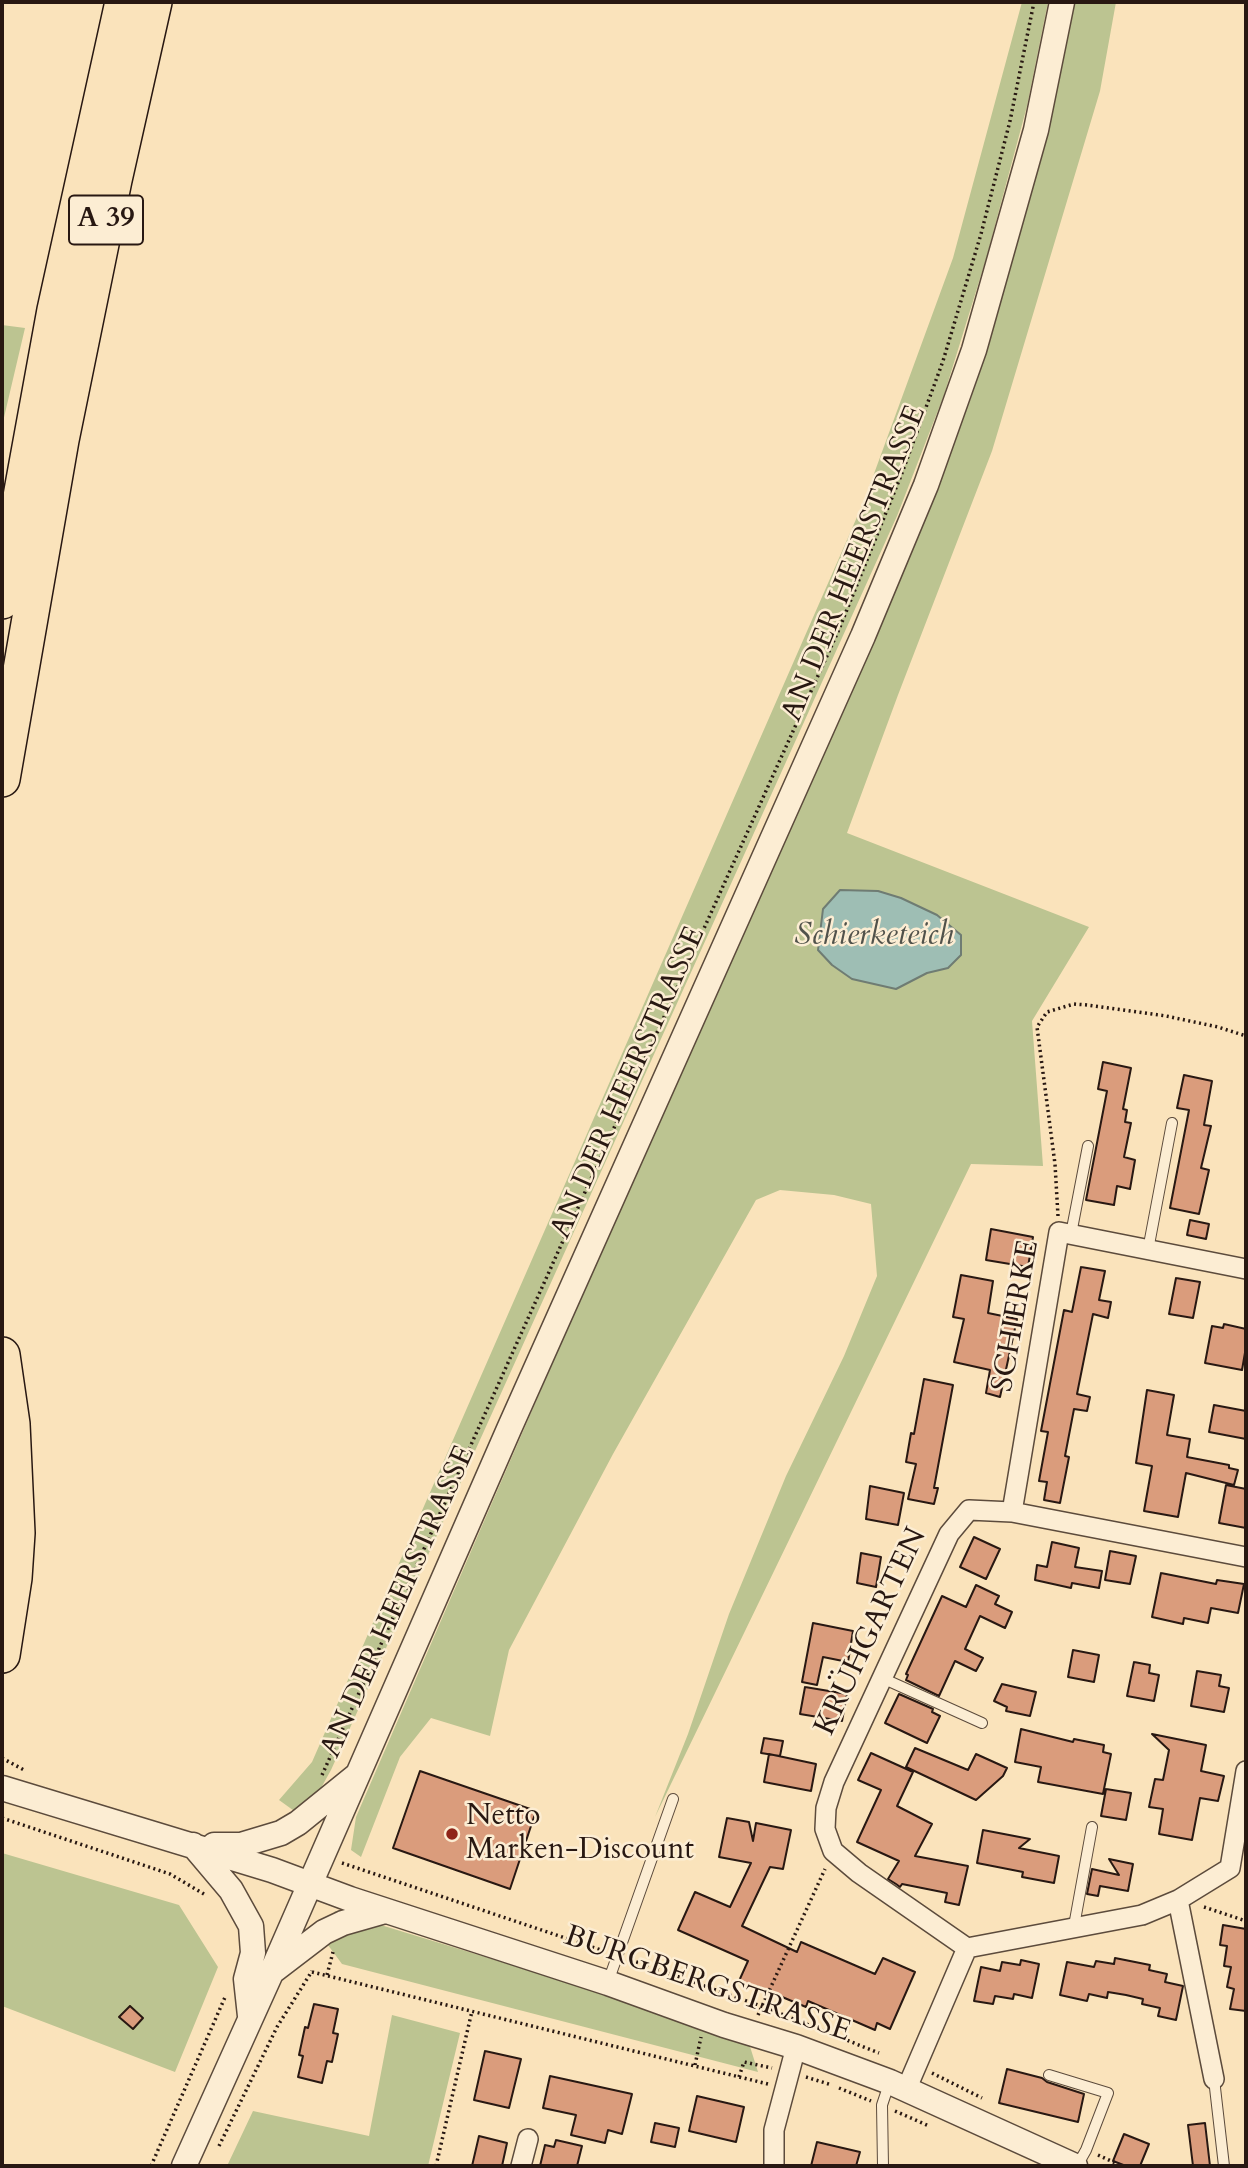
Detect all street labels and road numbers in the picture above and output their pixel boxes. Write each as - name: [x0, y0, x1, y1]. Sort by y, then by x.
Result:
- road number: A 39: [69, 196, 143, 244]
- street label: AN DER HEERSTRASSE: [775, 401, 935, 727]
- street label: AN DER HEERSTRASSE: [544, 922, 714, 1244]
- street label: SCHIERKE: [986, 1237, 1048, 1395]
- street label: AN DER HEERSTRASSE: [314, 1441, 484, 1763]
- street label: KRÜHGARTEN: [808, 1523, 936, 1741]
- street label: BURGBERGSTRASSE: [559, 1919, 855, 2051]

